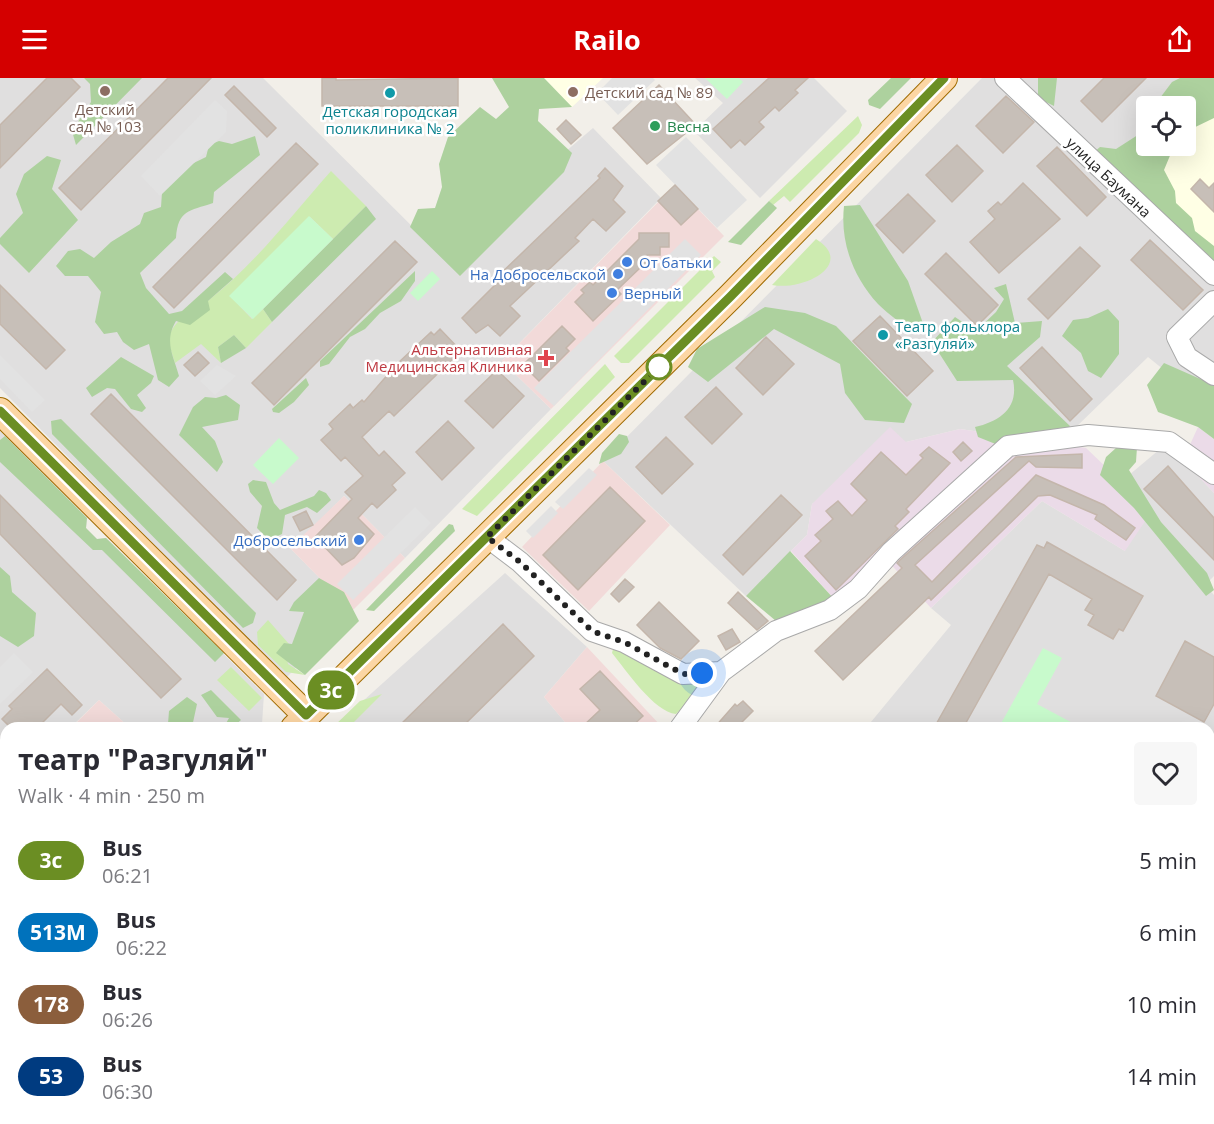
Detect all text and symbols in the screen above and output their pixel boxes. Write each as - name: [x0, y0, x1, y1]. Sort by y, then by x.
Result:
- text: Railo: [573, 21, 641, 58]
- icon: menu: [18, 23, 51, 56]
- icon: share: [1163, 23, 1196, 56]
- place label: Детский сад № 89: [585, 82, 713, 102]
- marker: Детский сад № 103: [98, 84, 112, 98]
- marker: Детский сад № 89: [566, 85, 580, 99]
- marker: Детская городская поликлиника № 2: [383, 86, 397, 100]
- map controls: [1136, 96, 1196, 156]
- button: locate: [1136, 96, 1196, 156]
- place label: Детский сад № 103: [69, 99, 141, 136]
- place label: Детская городская поликлиника № 2: [322, 101, 458, 138]
- place label: Весна: [667, 116, 710, 136]
- marker: Весна: [648, 119, 662, 133]
- street label: улица Баумана: [1062, 132, 1156, 222]
- place label: От батьки: [639, 252, 712, 272]
- marker: От батьки: [620, 255, 634, 269]
- place label: На Добросельской: [470, 264, 606, 284]
- marker: На Добросельской: [611, 267, 625, 281]
- place label: Верный: [624, 283, 682, 303]
- marker: Верный: [605, 286, 619, 300]
- place label: Театр фольклора «Разгуляй»: [895, 316, 1020, 353]
- marker: Театр фольклора «Разгуляй»: [876, 328, 890, 342]
- place label: Альтернативная Mедицинская Kлиника: [366, 339, 532, 376]
- marker: Альтернативная Mедицинская Kлиника: [537, 349, 555, 367]
- unlabelled marker: [646, 354, 672, 380]
- place label: Добросельский: [234, 530, 347, 550]
- marker: Добросельский: [352, 533, 366, 547]
- your location: [687, 658, 717, 688]
- line badge: 3с: [304, 670, 358, 710]
- text: 3с: [320, 676, 342, 704]
- text: театр "Разгуляй": [18, 740, 268, 778]
- button: heart: [1134, 742, 1197, 805]
- text: Walk · 4 min · 250 m: [18, 782, 205, 809]
- text: Bus: [102, 832, 142, 862]
- text: 5 min: [1139, 845, 1197, 875]
- text: 3с: [40, 846, 62, 874]
- text: 06:21: [102, 862, 153, 889]
- text: Bus: [116, 904, 156, 934]
- text: 6 min: [1139, 917, 1197, 947]
- text: 513М: [30, 918, 86, 946]
- text: 06:22: [116, 934, 167, 961]
- text: Bus: [102, 976, 142, 1006]
- text: 10 min: [1127, 989, 1197, 1019]
- text: 178: [33, 990, 69, 1018]
- text: 06:26: [102, 1006, 153, 1033]
- text: Bus: [102, 1048, 142, 1078]
- text: 14 min: [1127, 1061, 1197, 1091]
- text: 53: [39, 1062, 63, 1090]
- text: 06:30: [102, 1078, 153, 1105]

